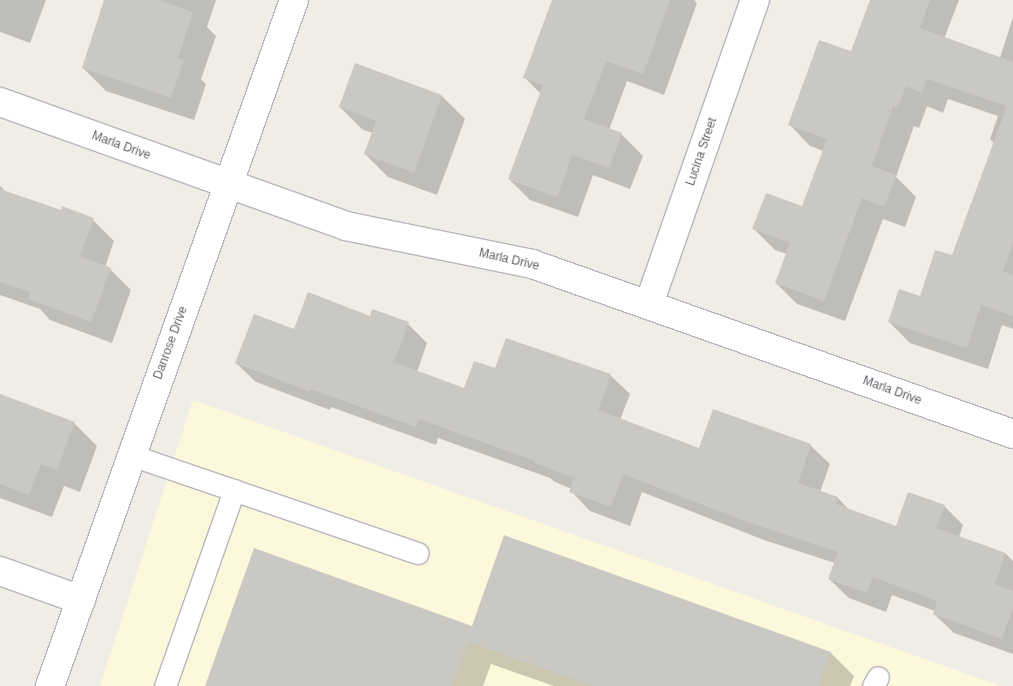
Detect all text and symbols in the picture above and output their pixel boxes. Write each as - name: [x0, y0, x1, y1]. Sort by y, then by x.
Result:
- street label: Lucina Street: [684, 116, 720, 188]
- street label: Marla Drive: [90, 129, 152, 163]
- street label: Marla Drive: [477, 246, 541, 274]
- street label: Danrose Drive: [151, 305, 191, 381]
- street label: Marla Drive: [861, 374, 923, 408]

